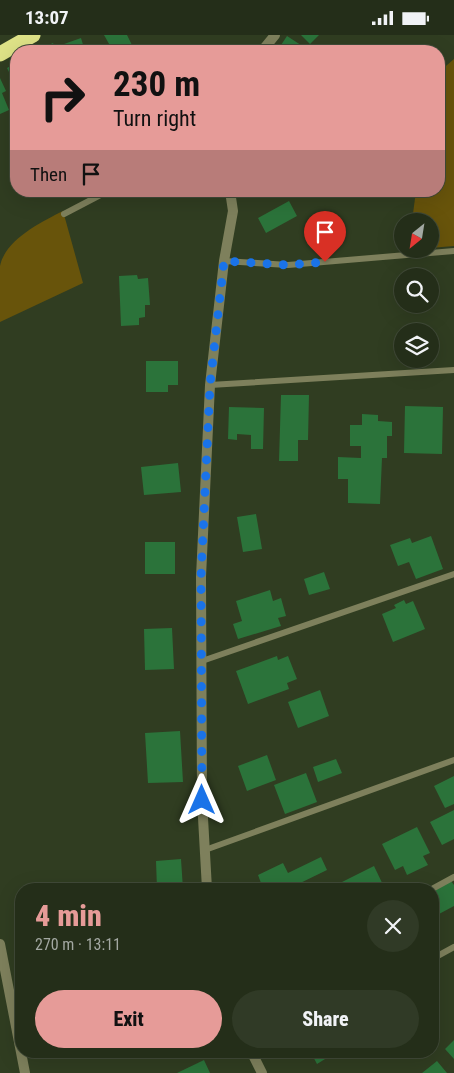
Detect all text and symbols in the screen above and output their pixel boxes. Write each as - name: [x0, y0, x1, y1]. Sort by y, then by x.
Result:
- text: 13:07: [25, 6, 69, 29]
- text: 230 m: [113, 64, 200, 105]
- icon: right: [30, 65, 95, 130]
- text: Turn right: [113, 106, 196, 131]
- icon: arrive: [77, 160, 105, 188]
- text: Then: [30, 163, 67, 186]
- pin: [304, 211, 346, 262]
- north arrow: [394, 213, 439, 257]
- map controls: [394, 213, 439, 368]
- icon: arrive: [311, 218, 339, 246]
- button: search: [394, 268, 439, 313]
- button: layers: [394, 323, 439, 368]
- position arrow: [175, 773, 227, 825]
- text: 4 min: [35, 898, 102, 933]
- button: close: [367, 900, 419, 952]
- text: 270 m · 13:11: [35, 935, 121, 954]
- button: Exit: [35, 990, 222, 1048]
- button: Share: [232, 990, 419, 1048]

